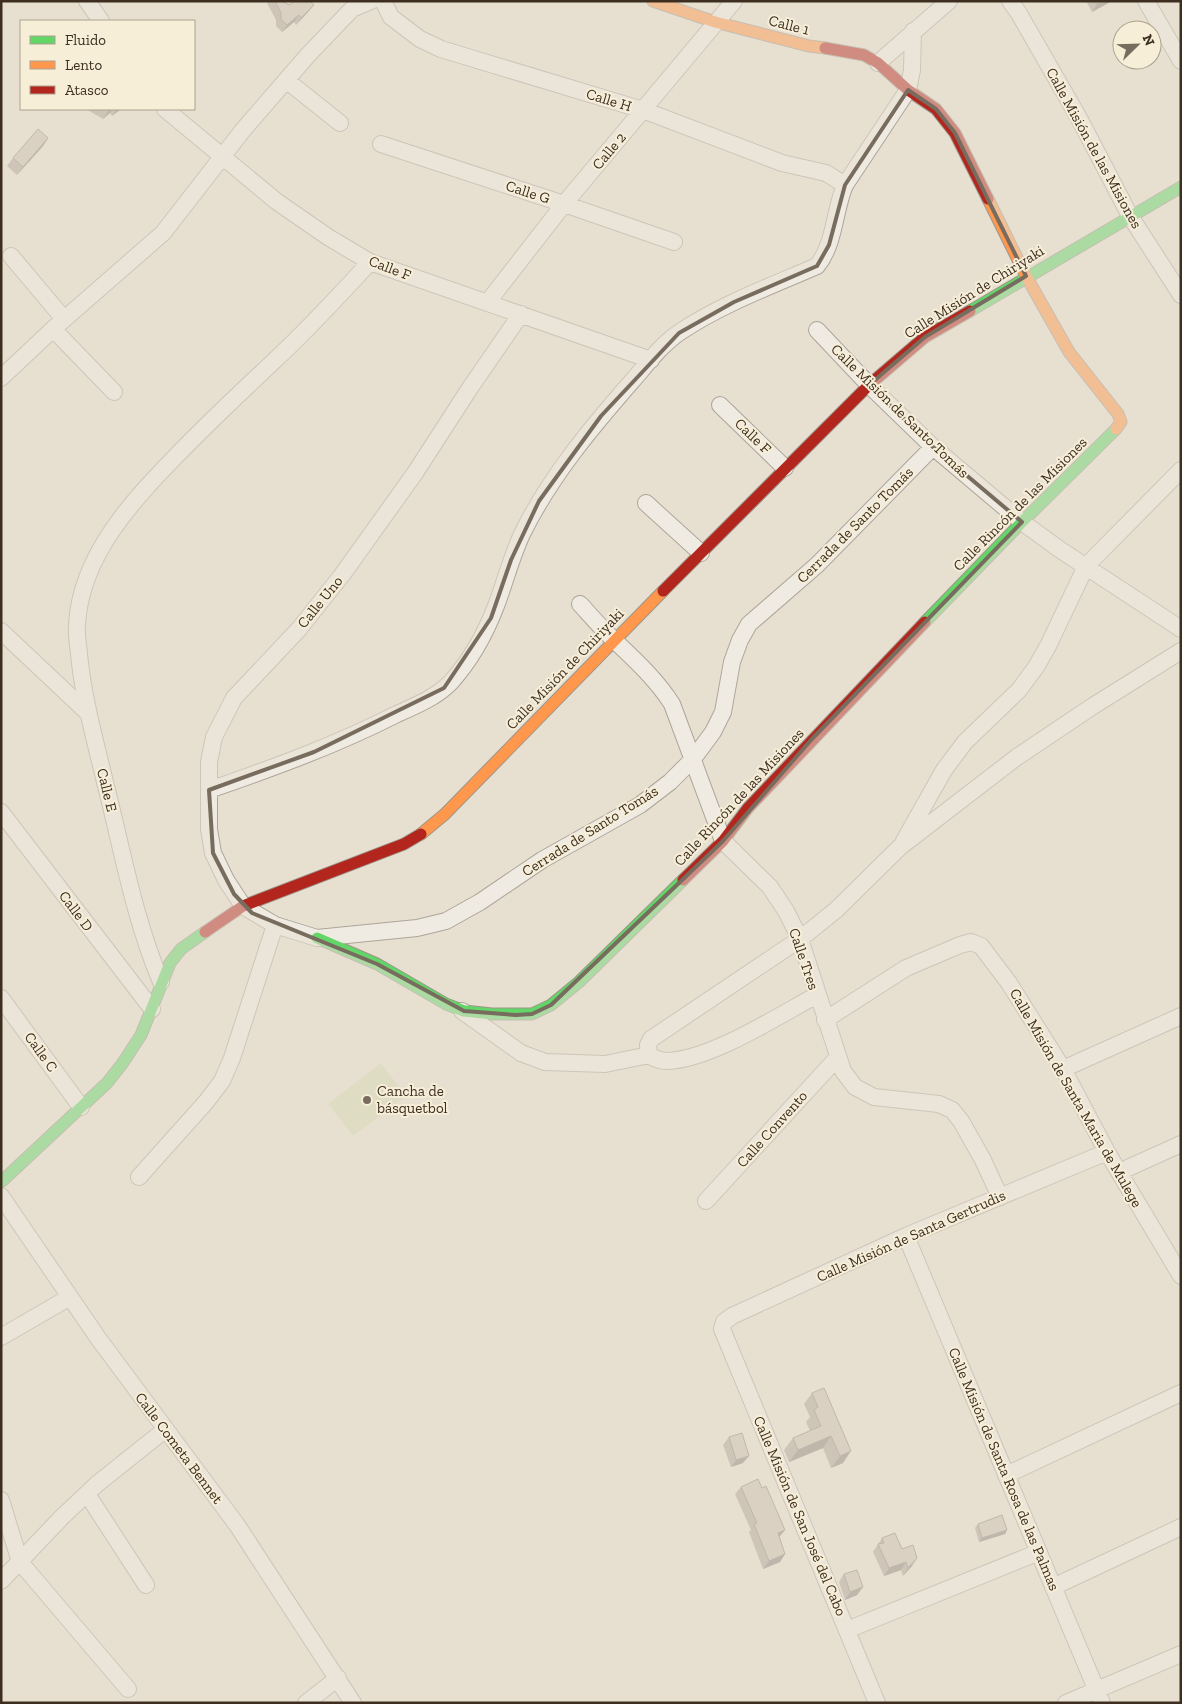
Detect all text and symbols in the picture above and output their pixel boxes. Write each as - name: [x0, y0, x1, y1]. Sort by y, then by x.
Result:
- street label: Calle 1: [767, 11, 811, 39]
- legend: [20, 20, 195, 110]
- north arrow: [1112, 20, 1162, 70]
- text: Fluido: [65, 31, 106, 49]
- text: N: [1139, 32, 1159, 49]
- text: Lento: [65, 56, 102, 74]
- street label: Calle Misión de las Misiones: [1042, 64, 1146, 232]
- text: Atasco: [65, 81, 109, 99]
- street label: Calle H: [584, 85, 634, 115]
- street label: Calle 2: [588, 129, 630, 173]
- street label: Calle G: [503, 176, 553, 208]
- street label: Calle Misión de Chiriyaki: [901, 242, 1047, 342]
- street label: Calle F: [366, 252, 414, 284]
- street label: Calle Misión de Santo Tomás: [827, 340, 973, 482]
- street label: Calle F: [731, 414, 775, 458]
- street label: Calle Rincón de las Misiones: [949, 433, 1091, 575]
- street label: Cerrada de Santo Tomás: [793, 463, 917, 587]
- street label: Calle Uno: [293, 572, 347, 632]
- street label: Calle Misión de Chiriyaki: [502, 605, 628, 733]
- street label: Calle Rincón de las Misiones: [670, 724, 808, 870]
- street label: Calle E: [93, 766, 121, 814]
- street label: Cerrada de Santo Tomás: [519, 782, 661, 880]
- street label: Calle D: [55, 887, 97, 935]
- street label: Calle Tres: [785, 926, 823, 992]
- street label: Calle Misión de Santa Maria de Mulege: [1006, 985, 1146, 1211]
- street label: Calle C: [20, 1028, 62, 1076]
- place label: Cancha de básquetbol: [376, 1082, 448, 1117]
- street label: Calle Convento: [733, 1087, 811, 1171]
- marker: Cancha de básquetbol: [361, 1094, 373, 1106]
- street label: Calle Misión de Santa Gertrudis: [814, 1186, 1008, 1286]
- street label: Calle Misión de Santa Rosa de las Palmas: [944, 1345, 1064, 1593]
- street label: Calle Cometa Bennet: [131, 1389, 227, 1508]
- street label: Calle Misión de San José del Cabo: [750, 1413, 850, 1619]

